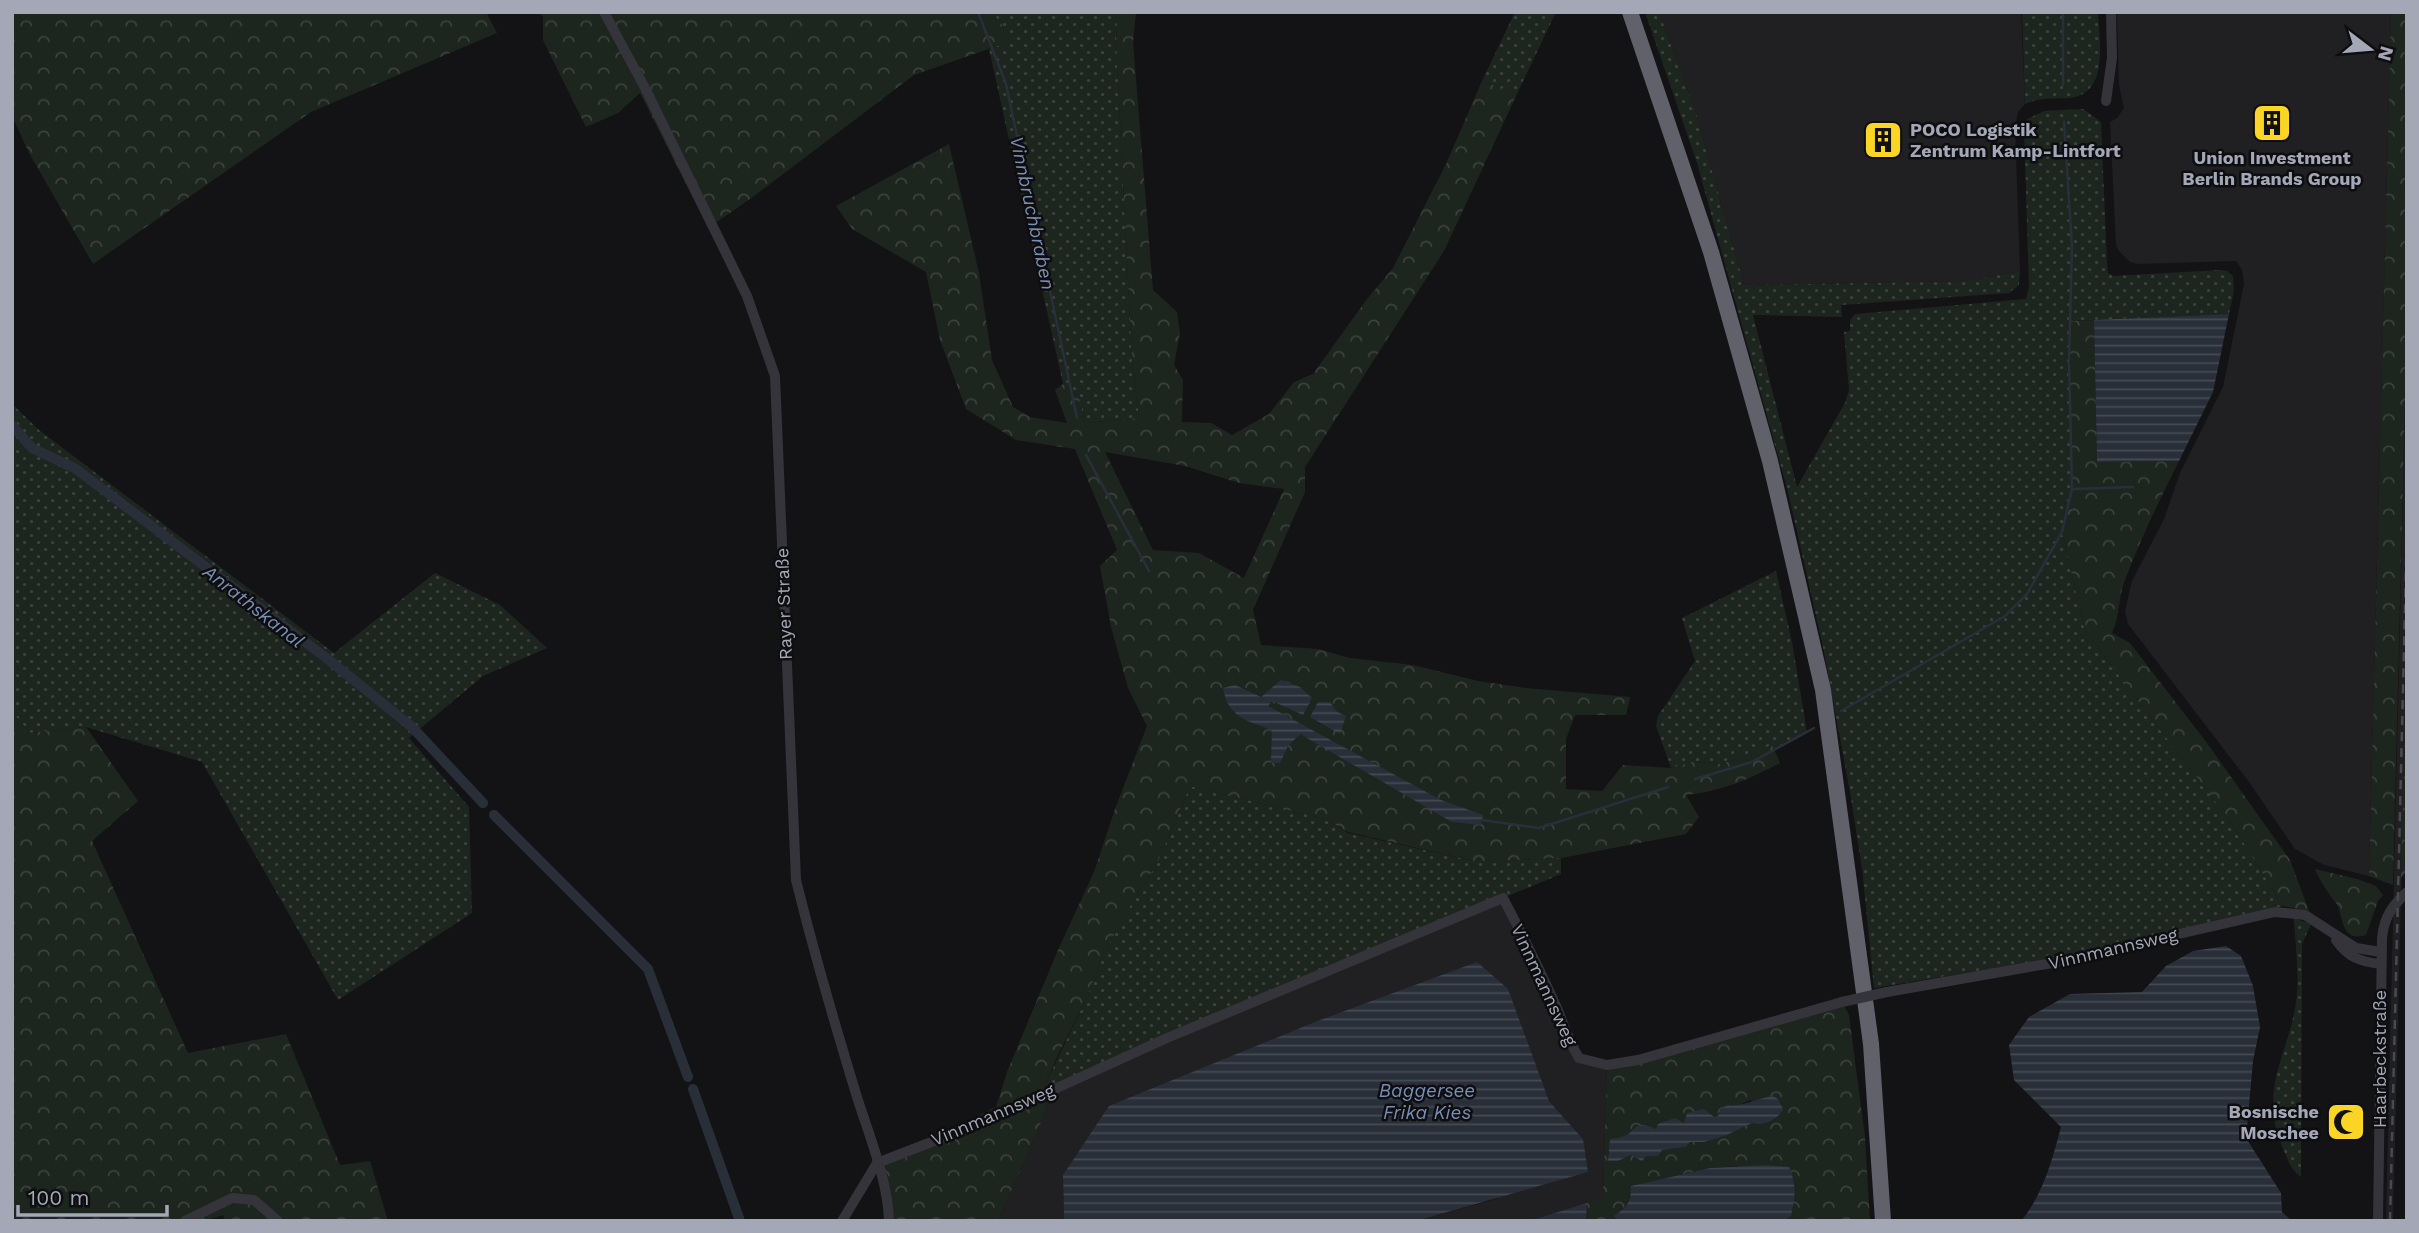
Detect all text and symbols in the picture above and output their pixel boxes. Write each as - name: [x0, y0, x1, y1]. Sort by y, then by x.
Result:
- north arrow: [2335, 14, 2405, 84]
- text: N: [2373, 44, 2399, 63]
- building icon: Union Investment Berlin Brands Group: [2251, 102, 2293, 144]
- building icon: POCO Logistik Zentrum Kamp-Lintfort: [1862, 119, 1904, 161]
- place label: POCO Logistik Zentrum Kamp-Lintfort: [1910, 119, 2121, 161]
- water label: Vinnbruchbraben: [1005, 134, 1060, 292]
- place label: Union Investment Berlin Brands Group: [2182, 147, 2362, 189]
- street label: Rayer Straße: [771, 548, 796, 660]
- water label: Anrathskanal: [198, 559, 309, 653]
- street label: Vinnmannsweg: [1507, 921, 1582, 1049]
- street label: Vinnmannsweg: [2046, 923, 2180, 974]
- street label: Haarbeckstraße: [2369, 990, 2390, 1128]
- street label: Vinnmannsweg: [928, 1079, 1058, 1150]
- water label: Baggersee Frika Kies: [1379, 1079, 1475, 1124]
- place label: Bosnische Moschee: [2229, 1101, 2319, 1143]
- mosque icon: Bosnische Moschee: [2325, 1101, 2367, 1143]
- scale bar: [18, 1174, 166, 1218]
- text: 100 m: [28, 1185, 90, 1210]

